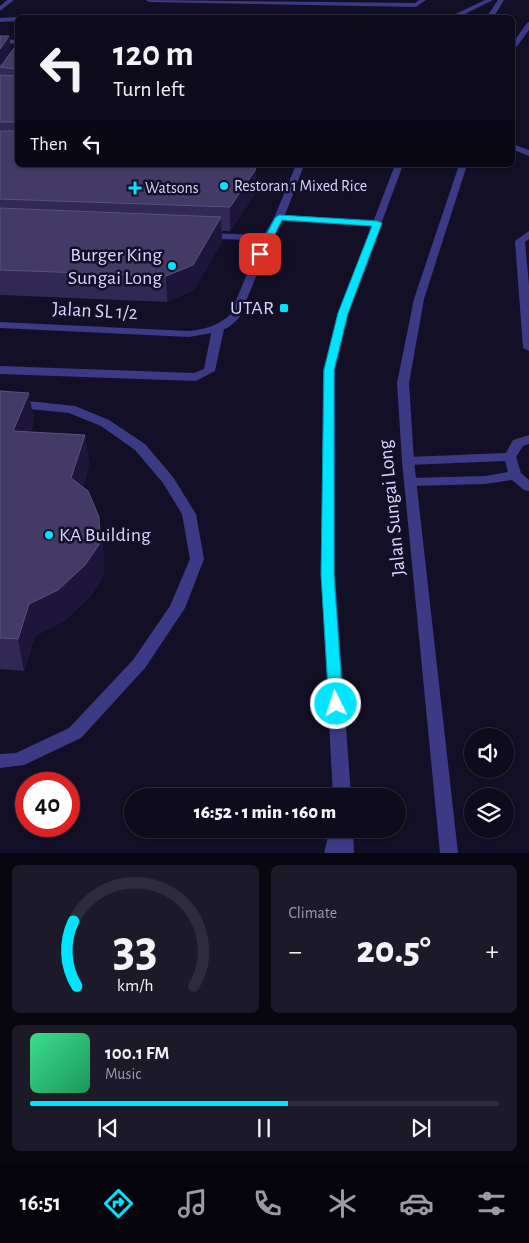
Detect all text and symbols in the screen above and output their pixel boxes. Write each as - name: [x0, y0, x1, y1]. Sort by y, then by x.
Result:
- icon: left: [30, 35, 95, 100]
- text: 120 m: [113, 37, 194, 72]
- text: Turn left: [113, 78, 185, 100]
- icon: left: [78, 130, 106, 158]
- text: Then: [30, 135, 68, 154]
- place label: Restoran 1 Mixed Rice: [234, 178, 367, 194]
- place label: Watsons: [145, 180, 199, 196]
- marker: Restoran 1 Mixed Rice: [218, 180, 230, 192]
- marker: Watsons: [129, 182, 141, 194]
- pin: [239, 233, 281, 275]
- icon: arrive: [246, 240, 274, 268]
- place label: Burger King Sungai Long: [68, 245, 162, 288]
- marker: Burger King Sungai Long: [166, 260, 178, 272]
- place label: UTAR: [230, 298, 274, 318]
- street label: Jalan SL 1/2: [52, 299, 138, 323]
- marker: UTAR: [278, 302, 290, 314]
- street label: Jalan Sungai Long: [375, 439, 409, 577]
- place label: KA Building: [59, 525, 151, 545]
- marker: KA Building: [43, 529, 55, 541]
- position arrow: [309, 677, 361, 729]
- map controls: [464, 728, 514, 838]
- button: sound: [464, 728, 514, 778]
- speed limit sign: 40: [15, 772, 80, 837]
- button: layers: [464, 788, 514, 838]
- text: 16:52 · 1 min · 160 m: [194, 803, 336, 822]
- text: Climate: [289, 905, 337, 921]
- text: 33: [113, 923, 158, 975]
- text: 20.5°: [357, 932, 431, 970]
- text: −: [289, 938, 302, 966]
- text: +: [486, 938, 499, 966]
- text: km/h: [117, 977, 154, 995]
- text: 100.1 FM: [105, 1044, 169, 1063]
- text: Music: [105, 1066, 141, 1082]
- icon: previous: [94, 1114, 122, 1142]
- icon: pause: [250, 1114, 278, 1142]
- icon: next: [407, 1114, 435, 1142]
- icon: directions: [101, 1186, 136, 1221]
- icon: music: [175, 1186, 210, 1221]
- icon: phone: [250, 1186, 285, 1221]
- icon: climate: [325, 1186, 360, 1221]
- icon: car: [399, 1186, 434, 1221]
- icon: filters: [474, 1186, 509, 1221]
- text: 16:51: [20, 1192, 61, 1214]

